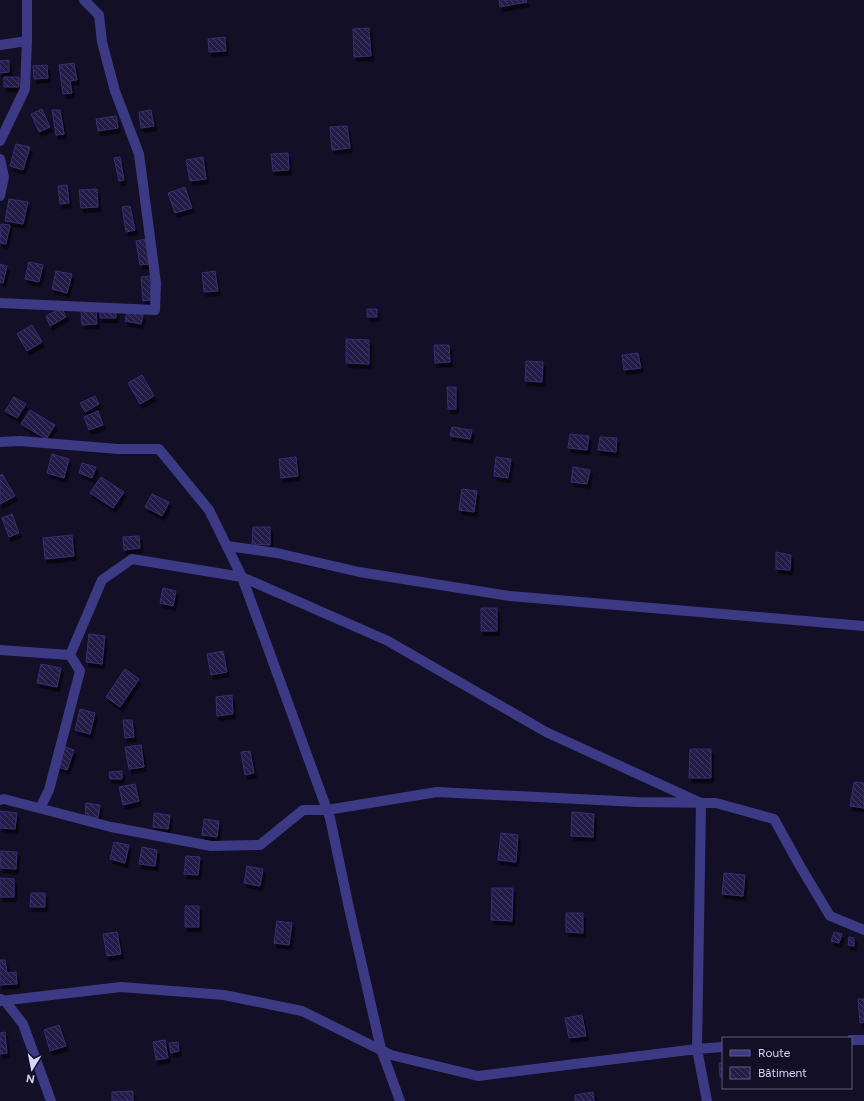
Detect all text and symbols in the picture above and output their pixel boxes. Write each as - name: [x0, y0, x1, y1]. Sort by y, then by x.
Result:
- legend: [722, 1037, 852, 1089]
- text: Route: [758, 1046, 791, 1060]
- north arrow: [12, 1049, 52, 1089]
- text: Bâtiment: [758, 1066, 807, 1080]
- text: N: [25, 1071, 36, 1085]

